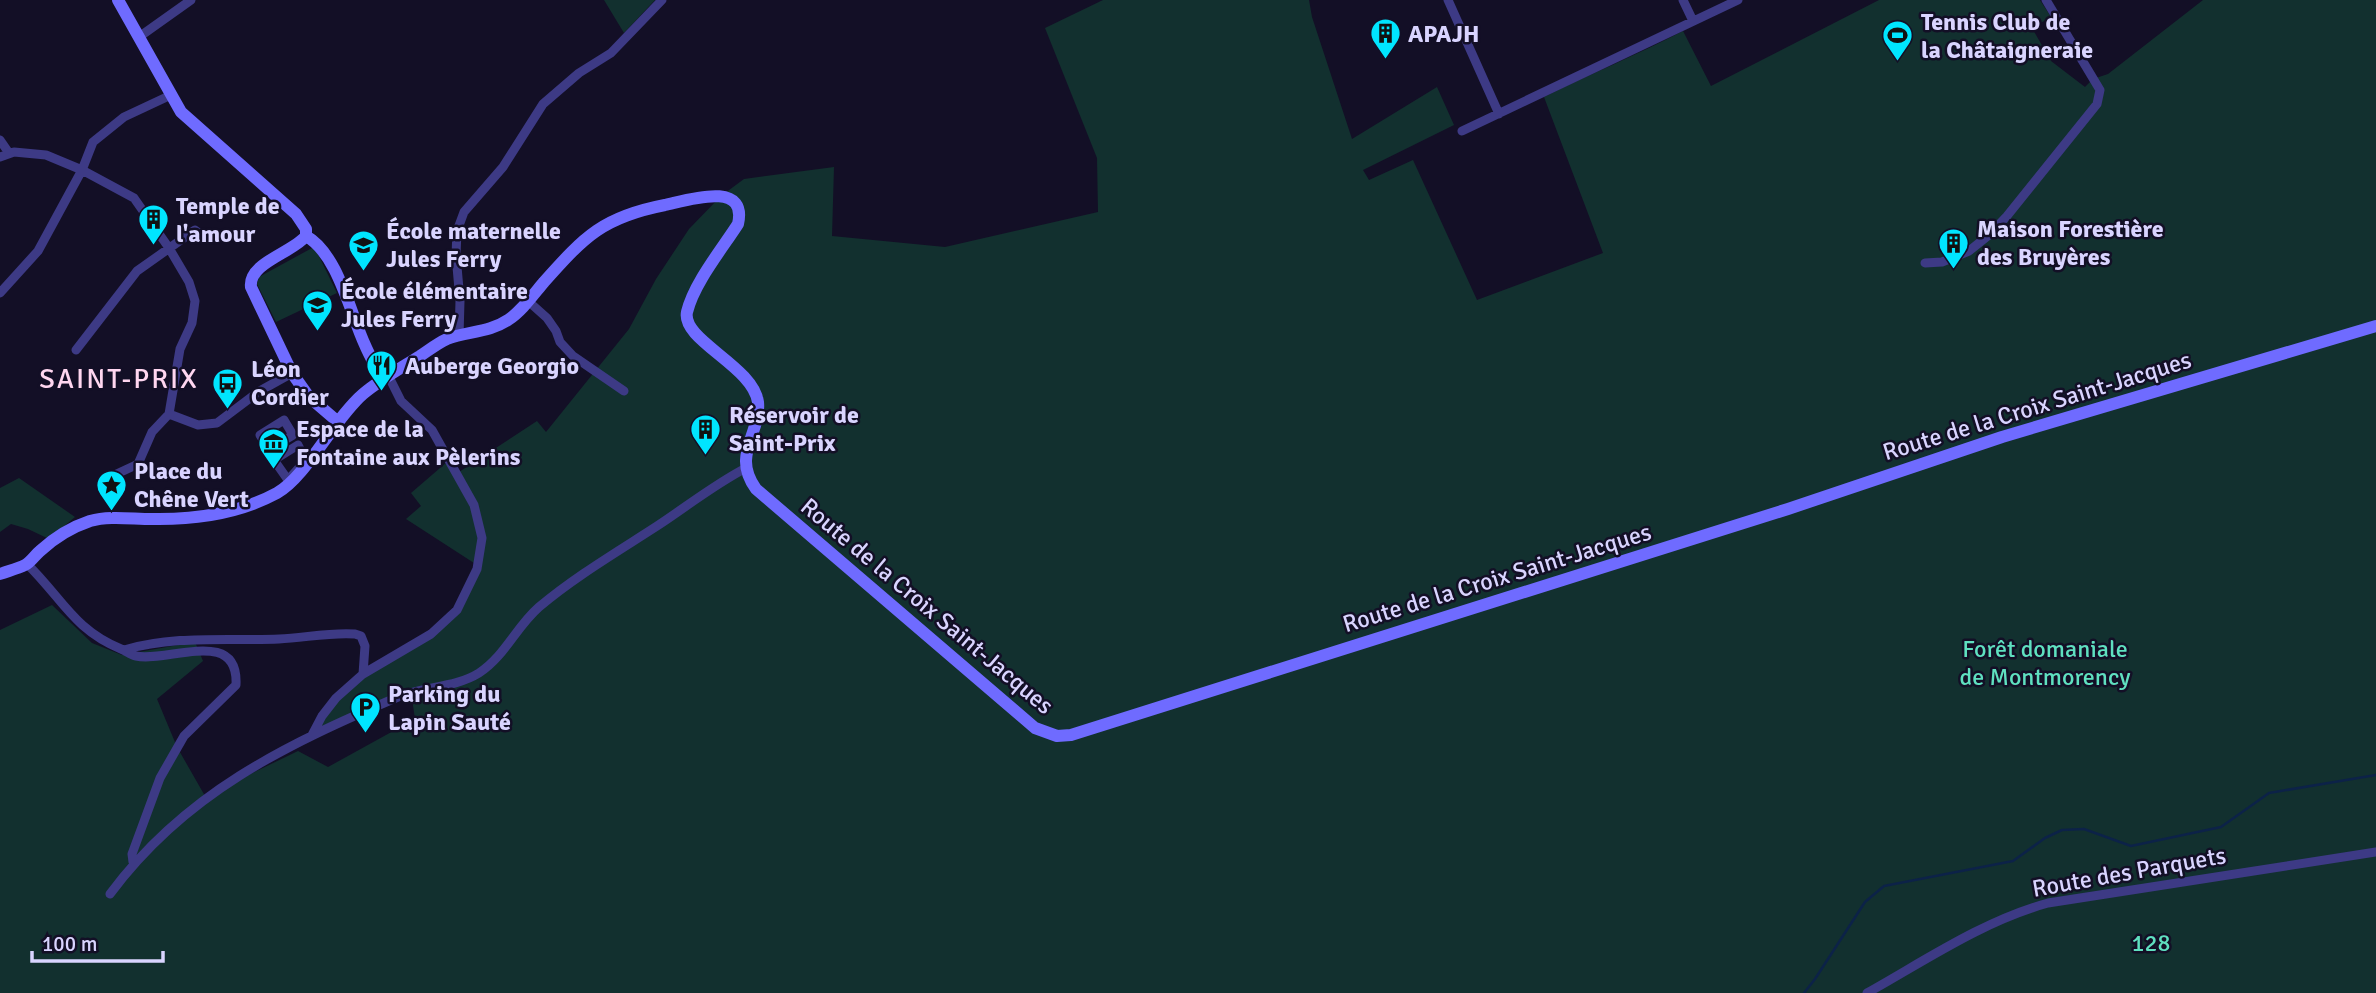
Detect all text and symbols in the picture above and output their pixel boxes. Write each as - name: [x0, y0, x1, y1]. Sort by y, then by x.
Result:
- place label: Tennis Club de la Châtaigneraie: [1921, 7, 2093, 65]
- building icon: APAJH: [1368, 17, 1402, 61]
- place label: APAJH: [1408, 19, 1480, 49]
- sports icon: Tennis Club de la Châtaigneraie: [1881, 19, 1915, 63]
- place label: Temple de l'amour: [176, 191, 280, 249]
- building icon: Temple de l'amour: [136, 203, 170, 247]
- place label: Maison Forestière des Bruyères: [1977, 214, 2164, 272]
- place label: École maternelle Jules Ferry: [386, 216, 561, 274]
- building icon: Maison Forestière des Bruyères: [1937, 226, 1971, 270]
- school or university icon: École maternelle Jules Ferry: [346, 228, 380, 272]
- place label: École élémentaire Jules Ferry: [341, 276, 528, 334]
- school or university icon: École élémentaire Jules Ferry: [301, 288, 335, 332]
- street label: Route de la Croix Saint-Jacques: [1879, 345, 2195, 467]
- restaurant icon: Auberge Georgio: [365, 349, 399, 393]
- place label: Auberge Georgio: [405, 351, 579, 381]
- place label: Léon Cordier: [251, 354, 329, 412]
- district label: SAINT-PRIX: [39, 362, 199, 396]
- bus stop icon: Léon Cordier: [211, 366, 245, 410]
- place label: Réservoir de Saint-Prix: [729, 400, 859, 458]
- building icon: Réservoir de Saint-Prix: [689, 412, 723, 456]
- place label: Espace de la Fontaine aux Pèlerins: [296, 414, 521, 472]
- museum icon: Espace de la Fontaine aux Pèlerins: [256, 426, 290, 470]
- place label: Place du Chêne Vert: [134, 456, 249, 514]
- place icon: Place du Chêne Vert: [94, 468, 128, 512]
- street label: Route de la Croix Saint-Jacques: [794, 491, 1060, 721]
- street label: Route de la Croix Saint-Jacques: [1339, 517, 1655, 639]
- park label: Forêt domaniale de Montmorency: [1960, 634, 2131, 692]
- place label: Parking du Lapin Sauté: [388, 679, 511, 737]
- parking icon: Parking du Lapin Sauté: [348, 691, 382, 735]
- street label: Route des Parquets: [2030, 840, 2228, 904]
- scale bar: [32, 920, 163, 964]
- park label: 128: [2132, 928, 2170, 958]
- text: 100 m: [42, 931, 97, 957]

